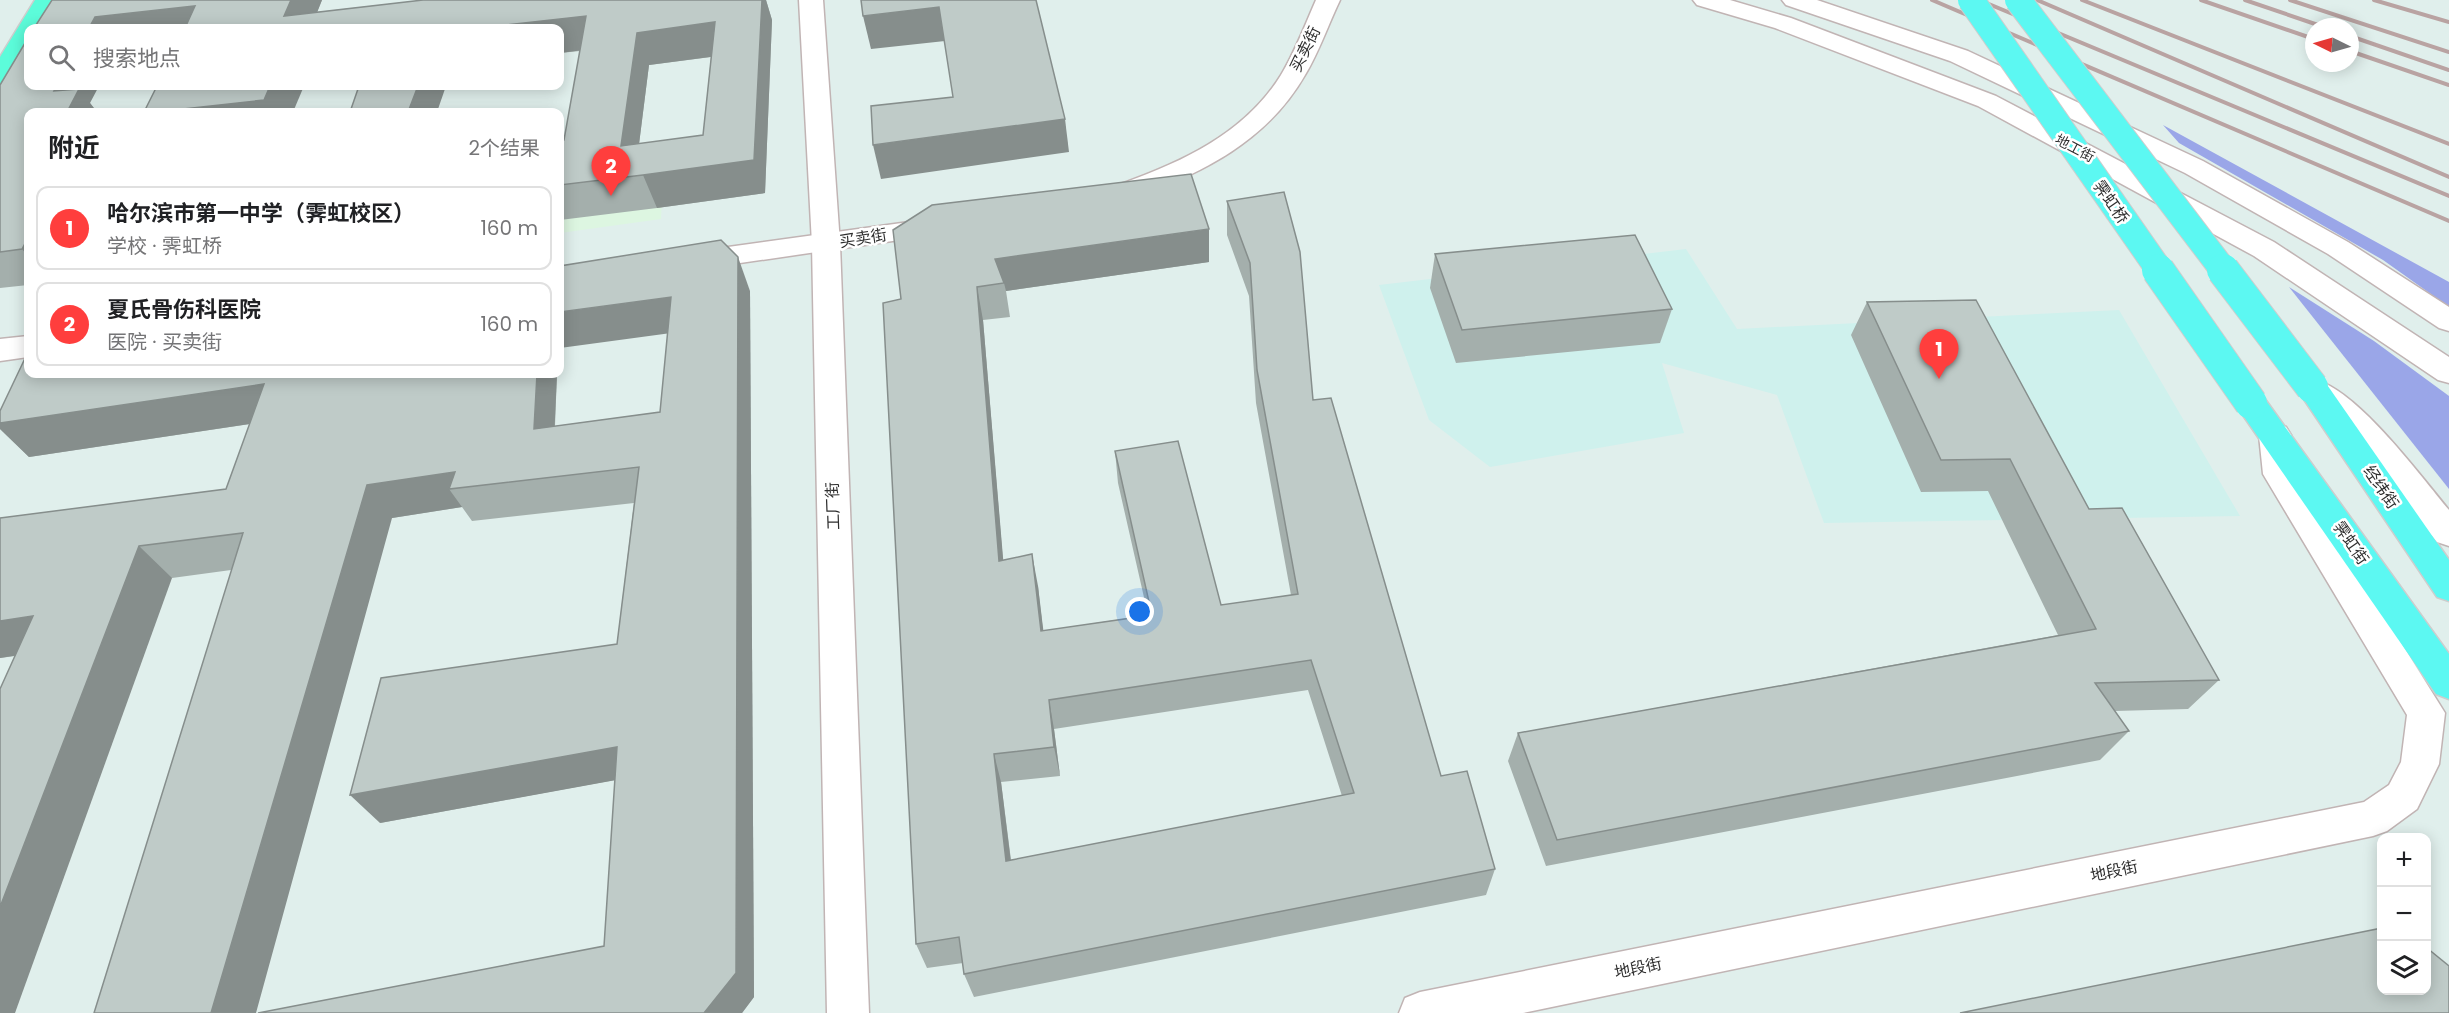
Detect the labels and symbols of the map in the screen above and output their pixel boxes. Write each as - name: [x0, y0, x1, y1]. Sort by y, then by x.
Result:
- north arrow: [2305, 18, 2359, 72]
- street label: 买卖街: [1284, 22, 1326, 76]
- street label: 地工街: [2052, 129, 2098, 167]
- pin: 2: [592, 146, 630, 196]
- street label: 霁虹桥: [2088, 176, 2134, 228]
- street label: 买卖街: [837, 223, 889, 253]
- pin: 1: [1920, 330, 1958, 379]
- street label: 经纬街: [2358, 461, 2404, 513]
- street label: 工厂街: [821, 482, 845, 530]
- street label: 霁虹街: [2328, 517, 2374, 569]
- your location: [1125, 597, 1154, 626]
- street label: 地段街: [2088, 855, 2140, 887]
- street label: 地段街: [1612, 952, 1664, 984]

